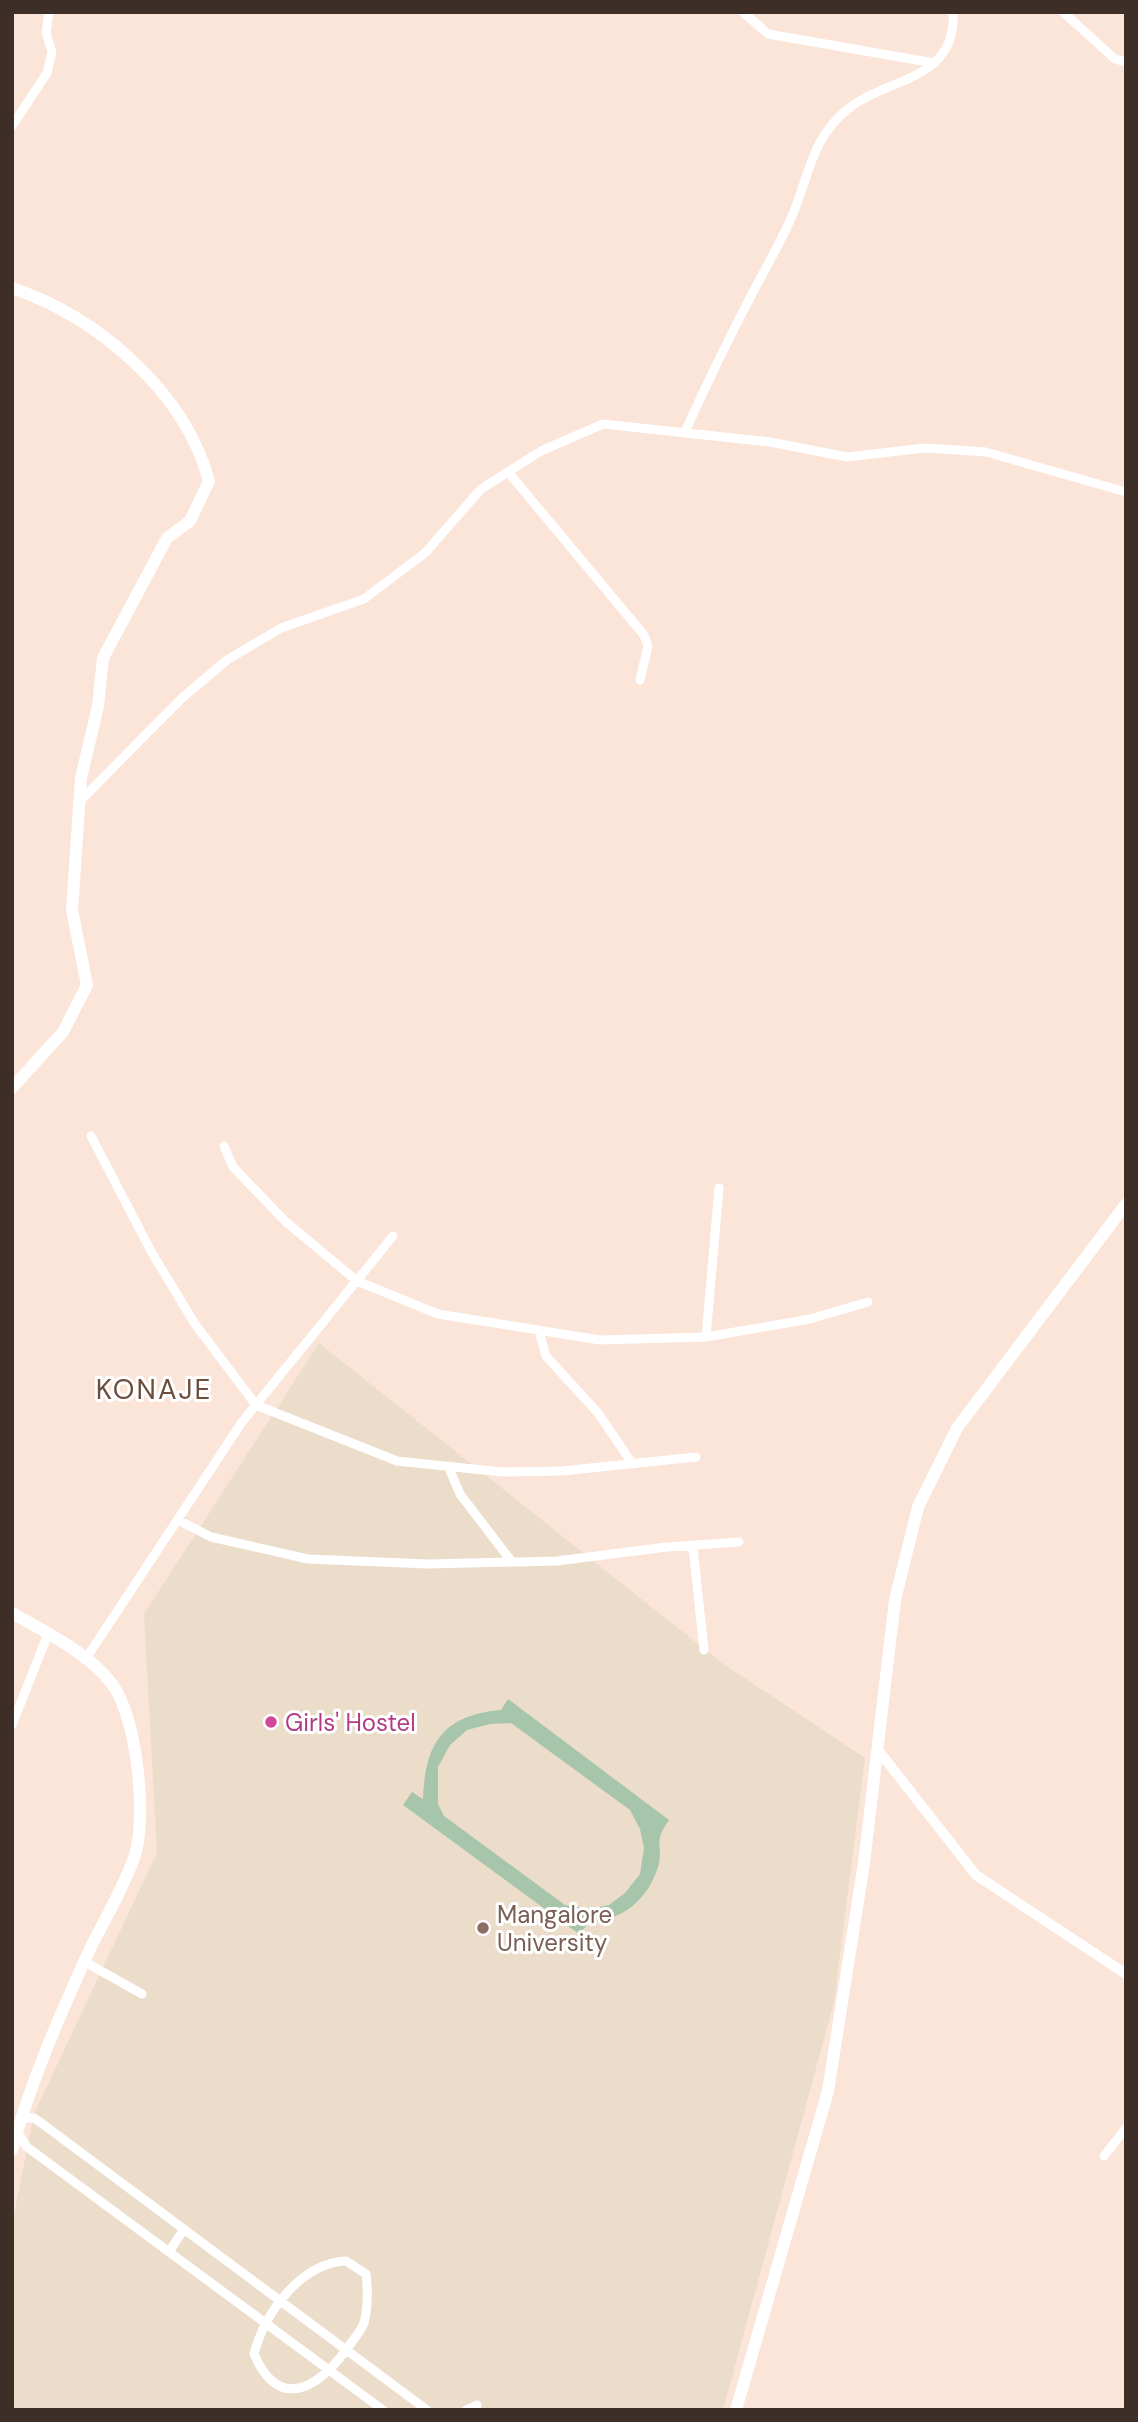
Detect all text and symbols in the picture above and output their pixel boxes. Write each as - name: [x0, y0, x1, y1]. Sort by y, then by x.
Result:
- district label: KONAJE: [96, 1371, 212, 1408]
- place label: Girls' Hostel: [285, 1707, 416, 1738]
- marker: Girls' Hostel: [263, 1714, 279, 1730]
- place label: Mangalore University: [497, 1899, 612, 1958]
- marker: Mangalore University: [475, 1920, 491, 1936]

